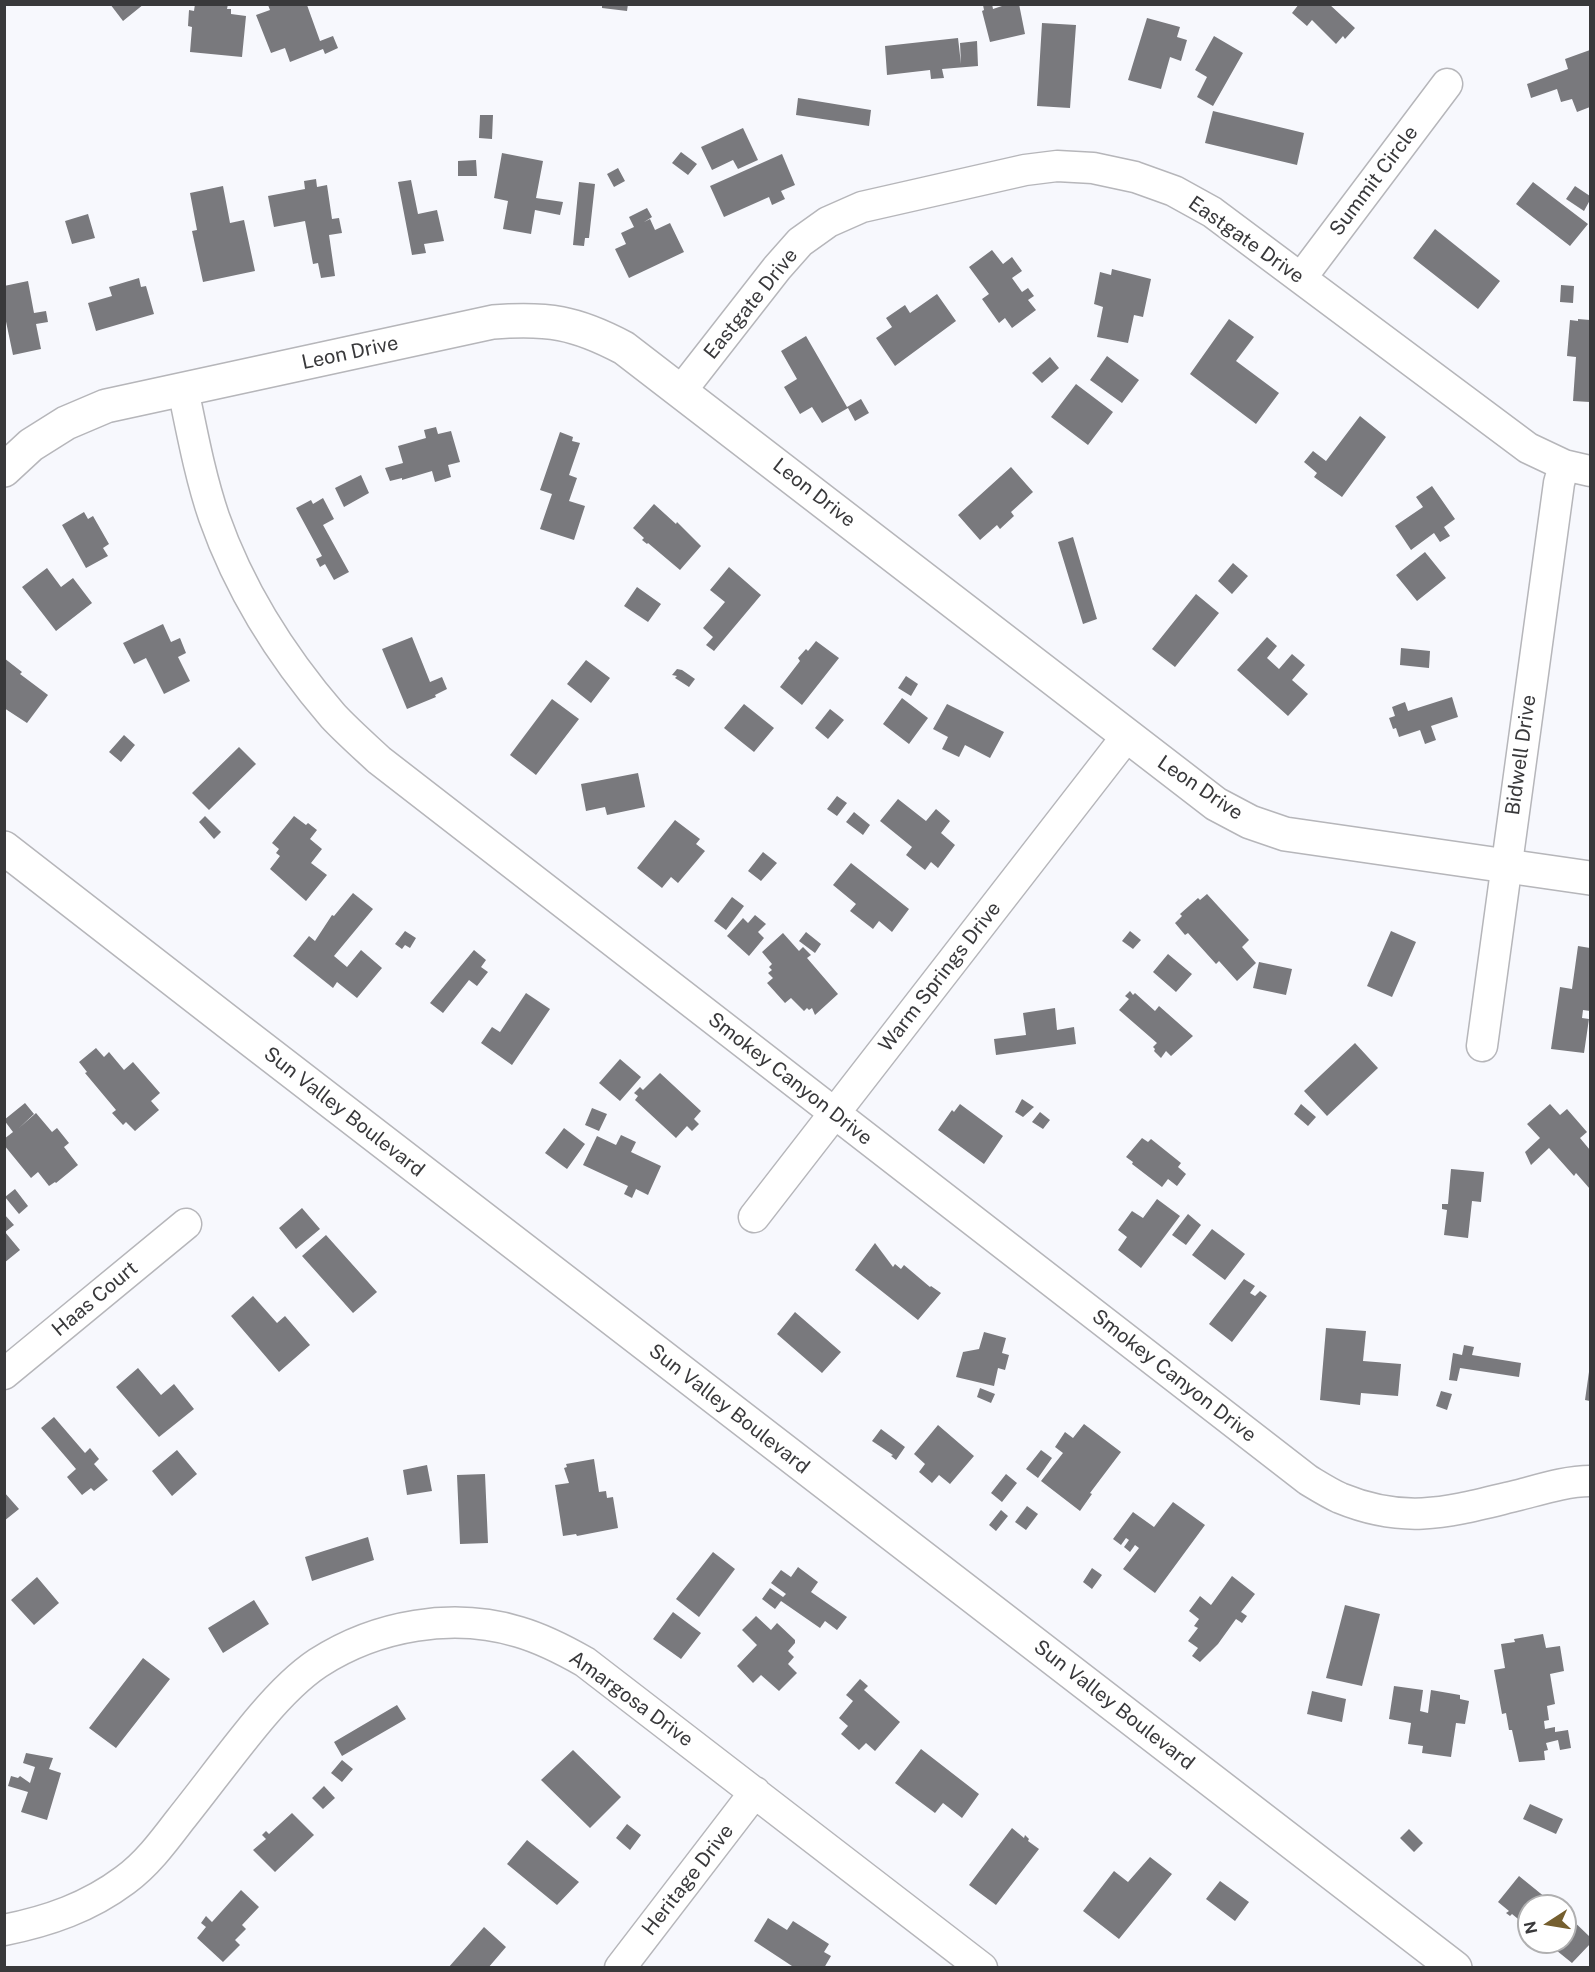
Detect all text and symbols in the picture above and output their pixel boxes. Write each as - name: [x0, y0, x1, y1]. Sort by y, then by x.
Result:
- street label: Summit Circle: [1325, 121, 1423, 241]
- street label: Eastgate Drive: [1184, 191, 1308, 289]
- street label: Eastgate Drive: [699, 244, 803, 364]
- street label: Leon Drive: [300, 331, 400, 375]
- street label: Leon Drive: [768, 453, 860, 533]
- street label: Bidwell Drive: [1501, 693, 1541, 817]
- street label: Leon Drive: [1153, 751, 1247, 825]
- street label: Warm Springs Drive: [874, 897, 1006, 1057]
- street label: Smokey Canyon Drive: [703, 1008, 877, 1150]
- street label: Sun Valley Boulevard: [259, 1042, 429, 1182]
- street label: Haas Court: [47, 1256, 143, 1342]
- street label: Smokey Canyon Drive: [1087, 1305, 1261, 1447]
- street label: Sun Valley Boulevard: [644, 1339, 814, 1479]
- street label: Sun Valley Boulevard: [1029, 1635, 1199, 1775]
- street label: Amargosa Drive: [564, 1646, 698, 1752]
- street label: Heritage Drive: [637, 1820, 739, 1940]
- north arrow: [1517, 1894, 1577, 1954]
- text: N: [1520, 1919, 1541, 1936]

